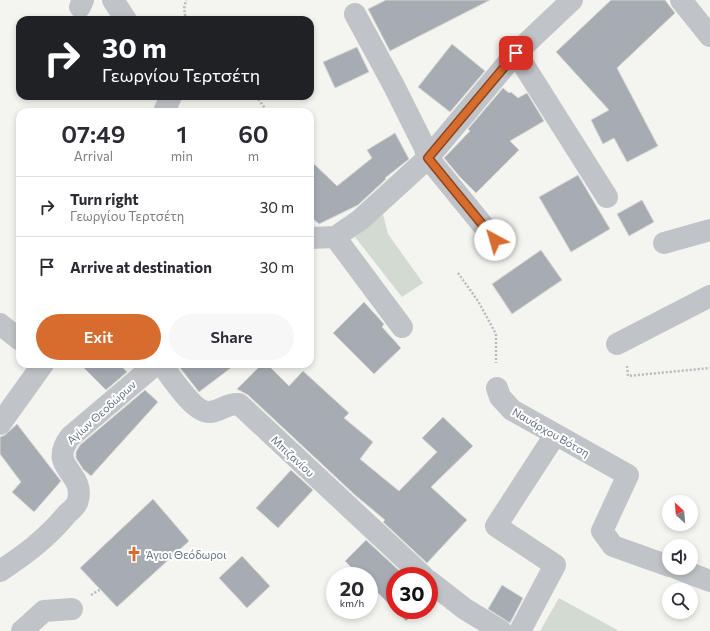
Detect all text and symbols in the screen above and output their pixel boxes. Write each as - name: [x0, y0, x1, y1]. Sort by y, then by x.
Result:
- text: 30 m: [102, 30, 167, 64]
- icon: right: [36, 32, 88, 84]
- pin: [499, 36, 533, 70]
- icon: arrive: [505, 42, 527, 64]
- text: Γεωργίου Τερτσέτη: [102, 64, 260, 86]
- text: 07:49: [61, 119, 125, 148]
- text: 1: [176, 119, 187, 148]
- text: 60: [238, 119, 269, 148]
- text: Arrival: [74, 148, 113, 164]
- text: min: [171, 148, 193, 164]
- text: m: [248, 148, 259, 164]
- text: Turn right: [70, 190, 139, 208]
- icon: right: [36, 196, 58, 218]
- text: 30 m: [260, 198, 294, 216]
- text: Γεωργίου Τερτσέτη: [70, 208, 184, 224]
- position arrow: [474, 219, 516, 261]
- icon: arrive: [36, 256, 58, 278]
- text: Arrive at destination: [70, 258, 212, 276]
- text: 30 m: [260, 258, 294, 276]
- button: Exit: [36, 314, 161, 360]
- button: Share: [169, 314, 294, 360]
- street label: Αγίων Θεοδώρων: [64, 377, 138, 446]
- street label: Ναυάρχου Βότση: [510, 405, 592, 459]
- street label: Μπιζανίου: [269, 433, 317, 479]
- north arrow: [662, 495, 698, 531]
- map controls: [662, 495, 698, 619]
- button: sound: [662, 539, 698, 575]
- church icon: Άγιοι Θεόδωροι: [125, 545, 143, 563]
- place label: Άγιοι Θεόδωροι: [145, 548, 227, 561]
- speed limit sign: 30: [386, 567, 438, 619]
- text: 20: [340, 576, 364, 600]
- button: search: [662, 583, 698, 619]
- text: km/h: [340, 597, 364, 609]

